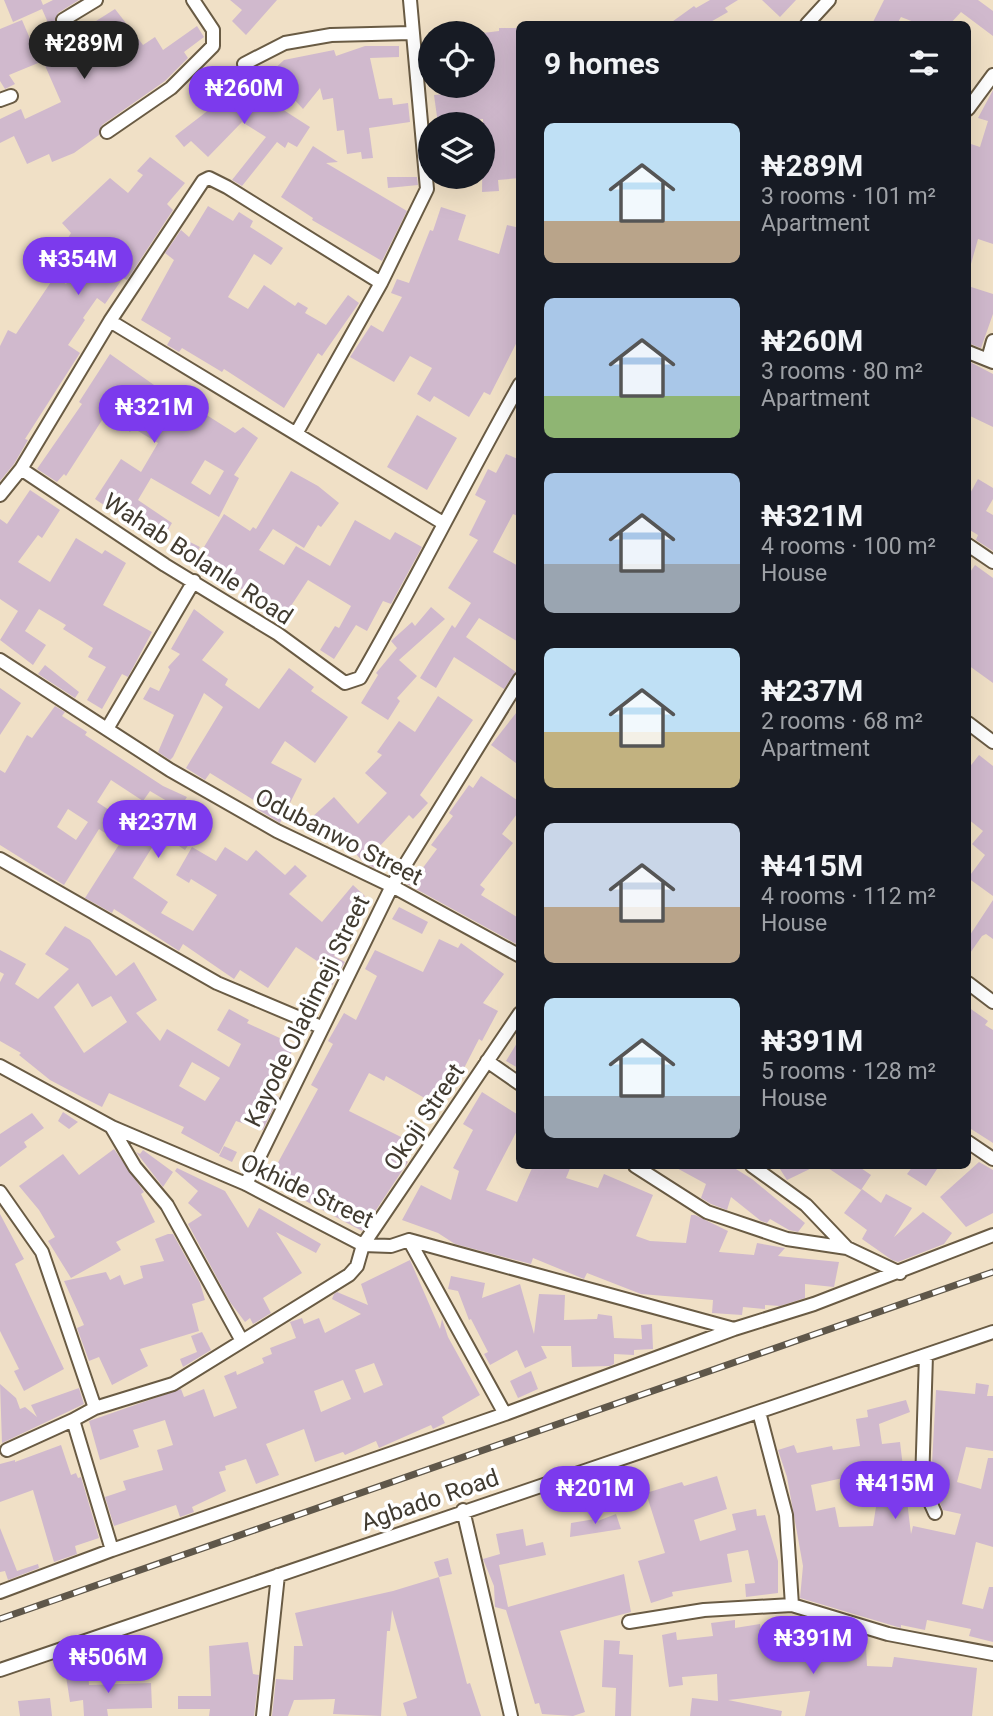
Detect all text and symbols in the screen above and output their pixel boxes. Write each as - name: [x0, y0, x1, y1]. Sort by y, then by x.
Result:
- map controls: [418, 21, 495, 189]
- button: locate: [418, 21, 495, 98]
- pin: ₦289M: [35, 22, 133, 81]
- text: ₦289M: [45, 30, 123, 57]
- icon: filters: [905, 44, 943, 82]
- text: 9 homes: [544, 46, 660, 81]
- pin: ₦260M: [195, 66, 293, 126]
- text: ₦260M: [205, 75, 283, 102]
- button: layers: [418, 112, 495, 189]
- text: ₦289M: [761, 148, 863, 183]
- icon: home: [600, 151, 684, 235]
- text: 3 rooms · 101 m²: [761, 183, 936, 210]
- text: Apartment: [761, 210, 870, 237]
- pin: ₦354M: [29, 238, 127, 297]
- text: ₦354M: [39, 246, 117, 273]
- text: ₦260M: [761, 323, 863, 358]
- icon: home: [600, 326, 684, 410]
- text: 3 rooms · 80 m²: [761, 358, 923, 385]
- text: Apartment: [761, 385, 870, 412]
- pin: ₦321M: [105, 386, 203, 445]
- text: ₦321M: [115, 394, 193, 421]
- street label: Wahab Bolanle Road: [98, 487, 298, 631]
- text: ₦321M: [761, 498, 863, 533]
- icon: home: [600, 501, 684, 585]
- text: 4 rooms · 100 m²: [761, 533, 936, 560]
- text: House: [761, 560, 827, 587]
- text: ₦237M: [761, 673, 863, 708]
- icon: home: [600, 676, 684, 760]
- text: 2 rooms · 68 m²: [761, 708, 923, 735]
- text: Apartment: [761, 735, 870, 762]
- street label: Odubanwo Street: [251, 783, 427, 891]
- pin: ₦237M: [109, 800, 207, 860]
- text: ₦237M: [119, 809, 197, 836]
- text: ₦415M: [761, 848, 863, 883]
- icon: home: [600, 851, 684, 935]
- text: 4 rooms · 112 m²: [761, 883, 936, 910]
- street label: Kayode Oladimeji Street: [239, 890, 375, 1131]
- text: House: [761, 910, 827, 937]
- text: ₦391M: [761, 1023, 863, 1058]
- icon: home: [600, 1026, 684, 1110]
- street label: Okoji Street: [378, 1058, 470, 1176]
- text: 5 rooms · 128 m²: [761, 1058, 936, 1085]
- text: House: [761, 1085, 827, 1112]
- street label: Okhide Street: [236, 1148, 378, 1234]
- pin: ₦415M: [846, 1462, 944, 1521]
- street label: Agbado Road: [357, 1463, 503, 1537]
- pin: ₦201M: [546, 1466, 644, 1526]
- text: ₦415M: [856, 1470, 934, 1497]
- text: ₦201M: [556, 1475, 634, 1502]
- pin: ₦391M: [764, 1616, 862, 1676]
- text: ₦391M: [774, 1625, 852, 1652]
- pin: ₦506M: [59, 1636, 157, 1695]
- text: ₦506M: [69, 1644, 147, 1671]

